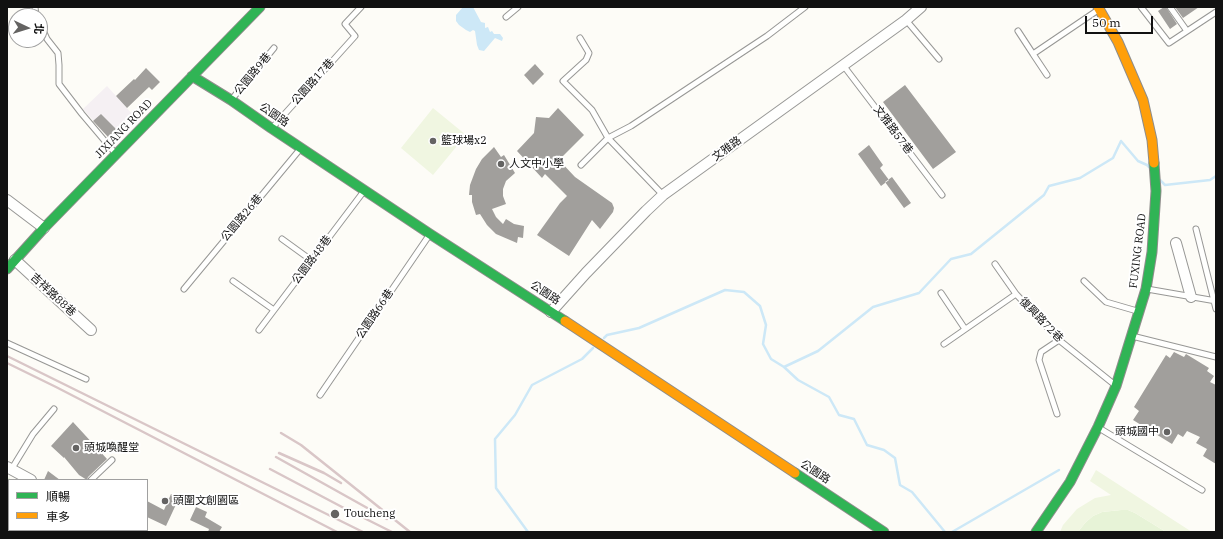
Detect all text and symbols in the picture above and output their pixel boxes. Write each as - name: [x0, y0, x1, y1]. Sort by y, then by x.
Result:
- north arrow: [8, 8, 48, 48]
- scale bar: [1087, 8, 1155, 34]
- text: 50 m: [1092, 15, 1121, 30]
- text: 北: [32, 23, 46, 35]
- street label: 公園路9巷: [232, 50, 274, 98]
- street label: 公園路17巷: [289, 56, 337, 108]
- street label: JIXIANG ROAD: [93, 97, 155, 161]
- street label: 公園路: [257, 100, 291, 130]
- street label: 文雅路57巷: [871, 103, 915, 157]
- place label: 籃球場x2: [441, 134, 487, 148]
- street label: 文雅路: [710, 134, 744, 164]
- marker: 籃球場x2: [428, 136, 438, 146]
- place label: 人文中小學: [509, 157, 564, 171]
- marker: 人文中小學: [496, 159, 506, 169]
- street label: 公園路26巷: [219, 192, 265, 244]
- street label: FUXING ROAD: [1127, 213, 1149, 289]
- street label: 公園路48巷: [290, 233, 334, 287]
- street label: 吉祥路88巷: [28, 271, 78, 319]
- street label: 公園路: [528, 278, 562, 308]
- street label: 公園路66巷: [354, 287, 396, 341]
- street label: 復興路72巷: [1016, 295, 1066, 345]
- place label: 頭城國中: [1115, 425, 1159, 439]
- marker: 頭城國中: [1162, 427, 1172, 437]
- place label: 頭城喚醒堂: [84, 441, 139, 455]
- marker: 頭城喚醒堂: [71, 443, 81, 453]
- street label: 公園路: [798, 457, 832, 487]
- legend: [8, 479, 148, 531]
- text: 順暢: [46, 489, 70, 504]
- place label: 頭圍文創園區: [173, 494, 239, 508]
- marker: 頭圍文創園區: [160, 496, 170, 506]
- place label: Toucheng: [344, 507, 395, 521]
- marker: Toucheng: [329, 508, 341, 520]
- text: 車多: [46, 509, 70, 524]

